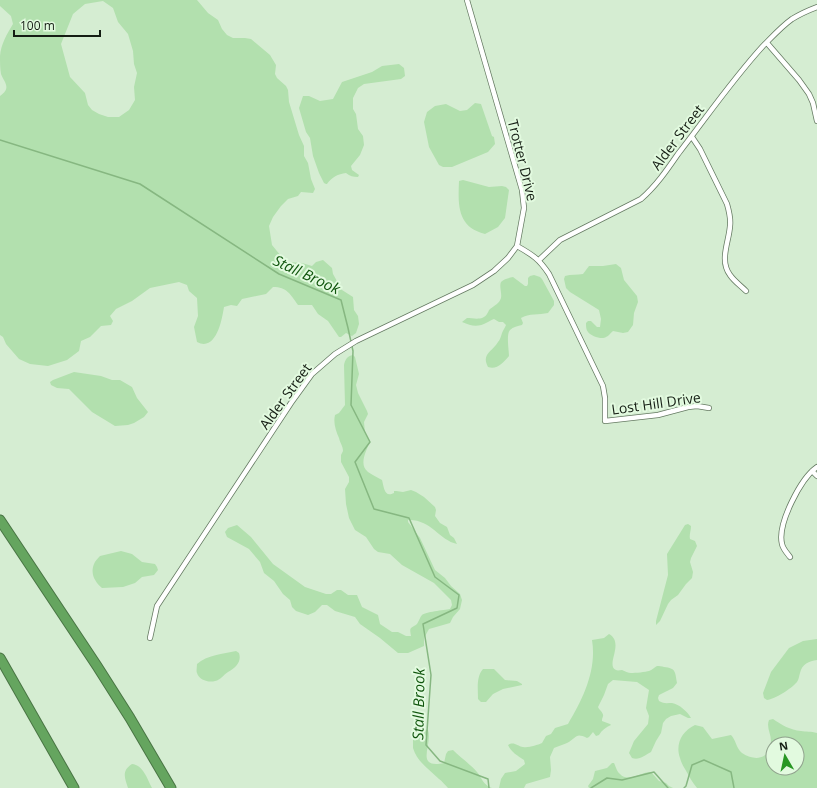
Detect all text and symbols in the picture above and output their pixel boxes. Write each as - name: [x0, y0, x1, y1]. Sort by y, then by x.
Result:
- scale bar: [14, 12, 100, 38]
- text: 100 m: [20, 17, 55, 34]
- street label: Alder Street: [646, 100, 708, 174]
- street label: Trotter Drive: [504, 117, 542, 203]
- water label: Stall Brook: [270, 250, 344, 298]
- street label: Alder Street: [255, 359, 315, 433]
- street label: Lost Hill Drive: [610, 387, 702, 419]
- water label: Stall Brook: [407, 667, 429, 740]
- north arrow: [765, 736, 805, 776]
- text: N: [778, 738, 789, 754]

